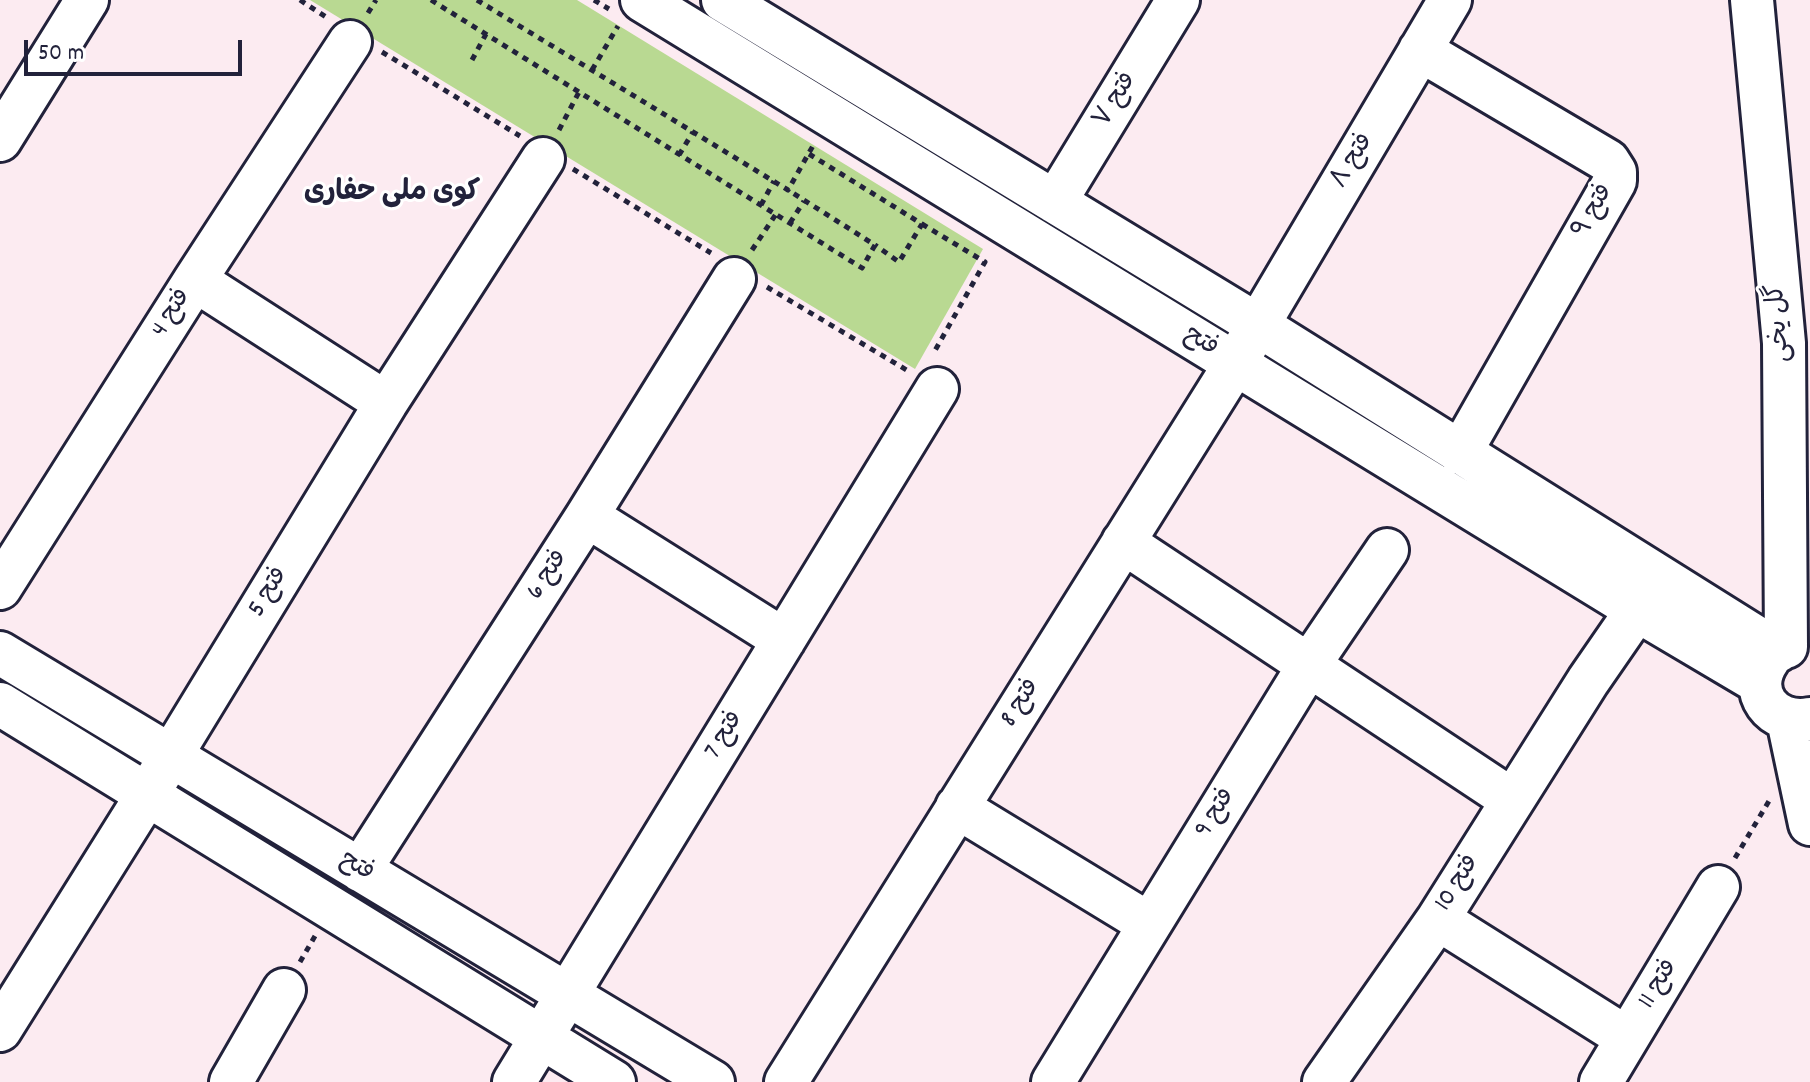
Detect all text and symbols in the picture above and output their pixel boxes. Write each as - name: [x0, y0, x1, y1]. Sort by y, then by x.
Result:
- scale bar: [28, 24, 246, 74]
- text: 50 m: [38, 37, 84, 71]
- street label: فتح ۷: [1088, 68, 1146, 134]
- street label: فتح ۸: [1325, 129, 1383, 195]
- district label: کوی ملی حفاری: [304, 178, 480, 212]
- street label: فتح ۹: [1568, 180, 1622, 244]
- street label: گل یخی: [1763, 283, 1799, 363]
- street label: فتح 4: [146, 284, 200, 344]
- street label: فتح: [1177, 321, 1223, 365]
- street label: فتح 6: [521, 545, 577, 607]
- street label: فتح 5: [243, 562, 297, 624]
- street label: فتح 8: [995, 674, 1049, 734]
- street label: فتح 7: [700, 706, 752, 766]
- street label: فتح 9: [1190, 783, 1244, 845]
- street label: فتح: [333, 846, 379, 890]
- street label: فتح 10: [1430, 850, 1488, 918]
- street label: فتح 11: [1633, 955, 1687, 1015]

